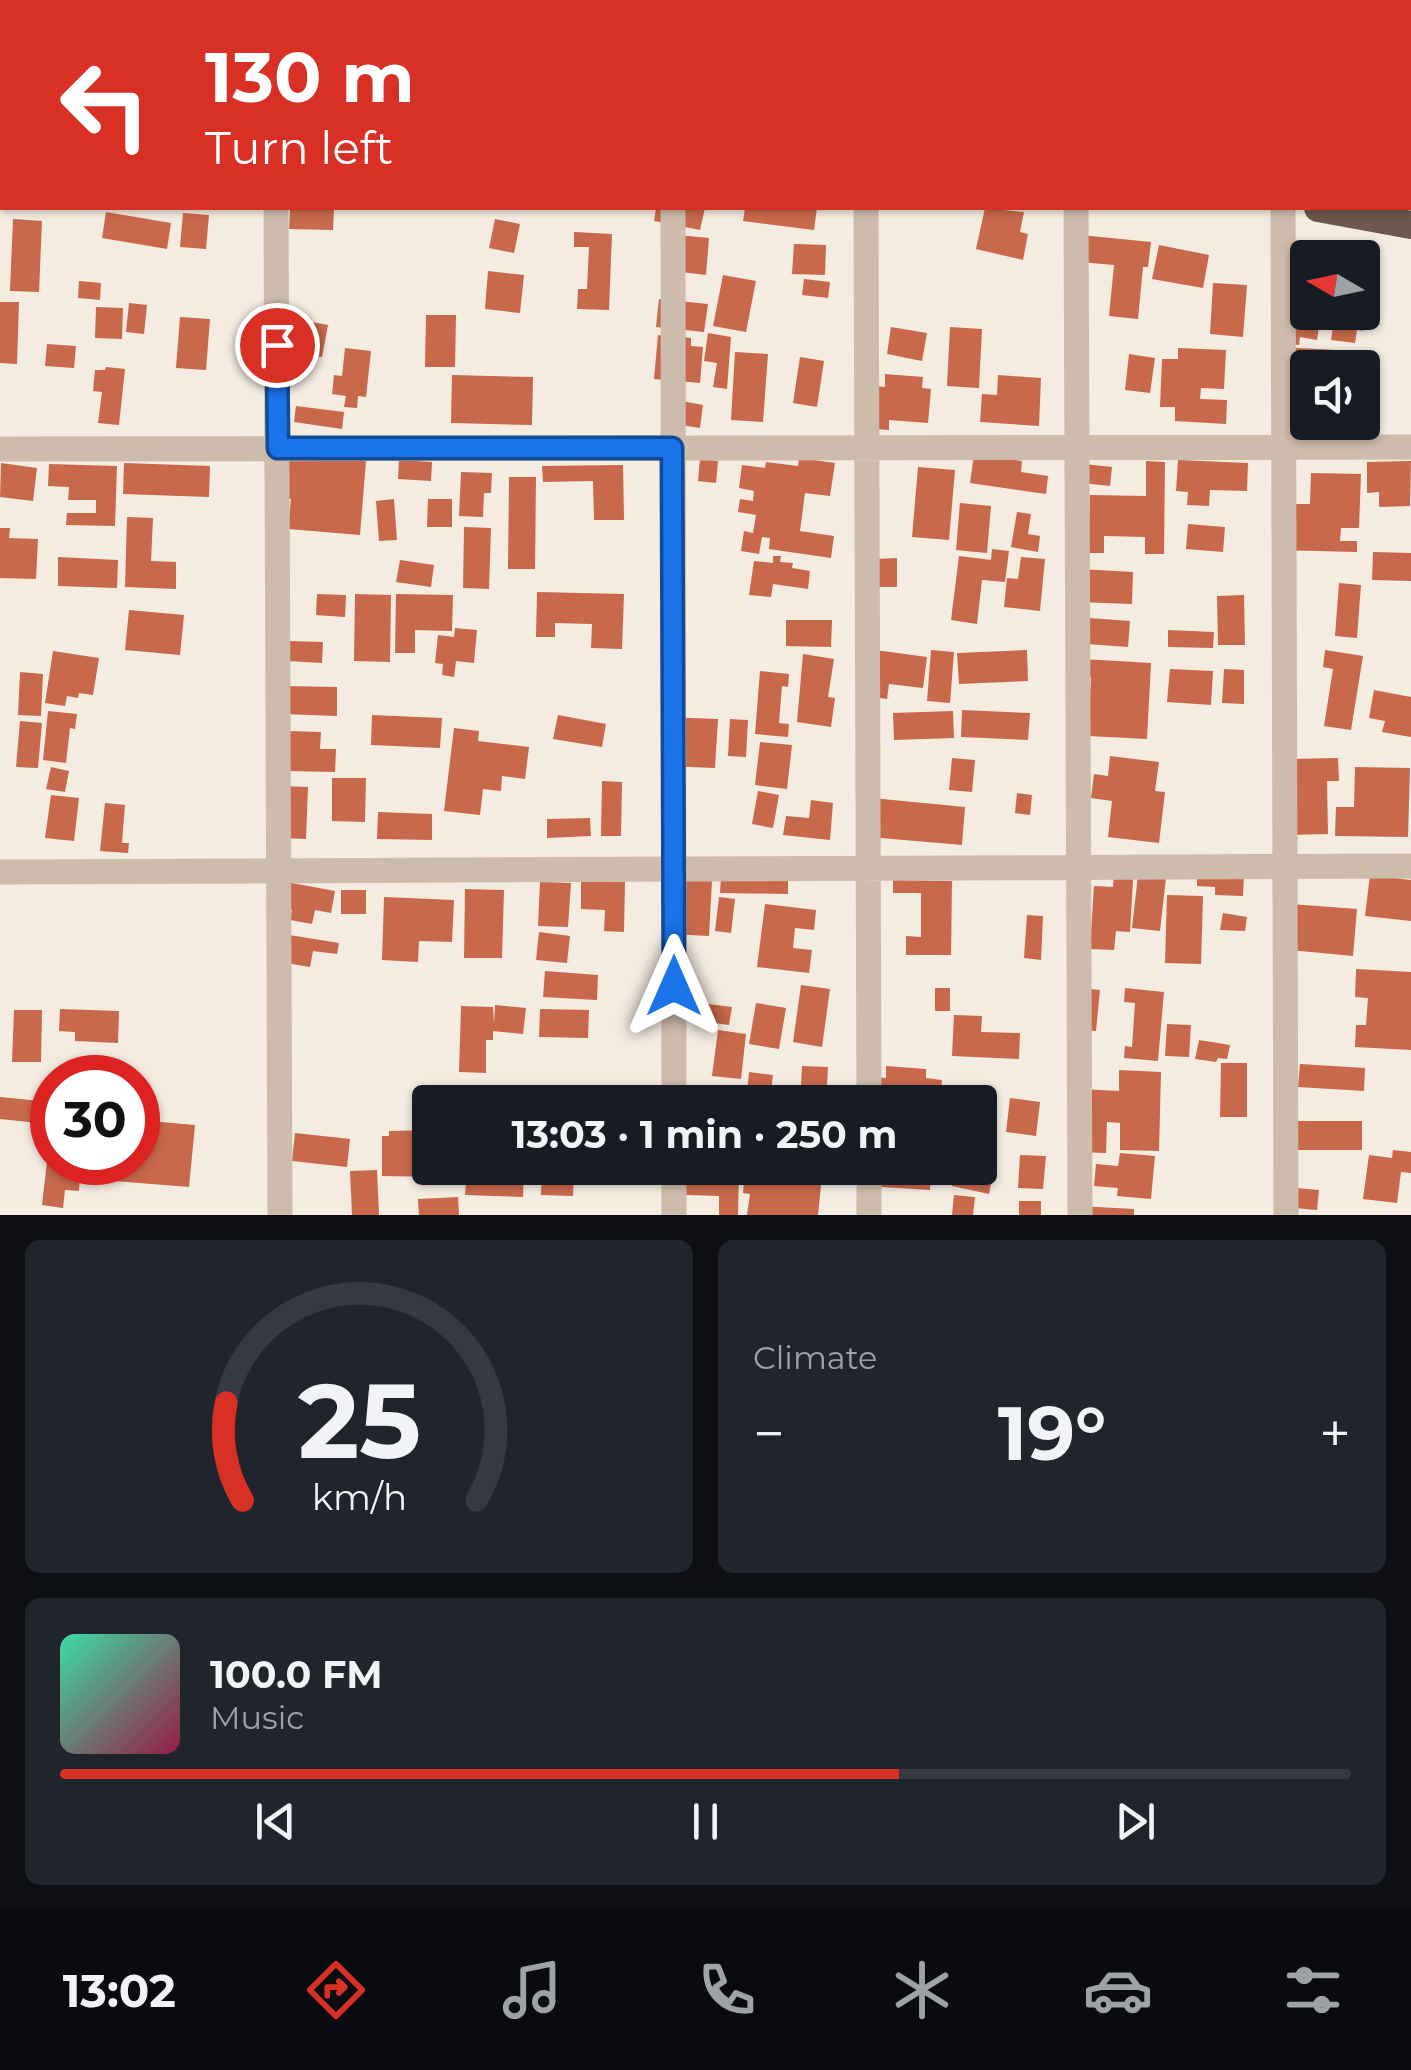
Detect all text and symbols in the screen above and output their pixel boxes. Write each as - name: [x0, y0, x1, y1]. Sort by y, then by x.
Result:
- text: 130 m: [205, 34, 415, 120]
- icon: left: [40, 40, 170, 170]
- text: Turn left: [205, 120, 393, 175]
- north arrow: [1290, 240, 1380, 330]
- map controls: [1290, 240, 1380, 440]
- pin: [235, 303, 320, 388]
- icon: arrive: [250, 318, 305, 373]
- button: sound: [1290, 350, 1380, 440]
- position arrow: [622, 934, 726, 1038]
- speed limit sign: 30: [30, 1055, 160, 1185]
- text: 13:03 · 1 min · 250 m: [512, 1111, 897, 1158]
- text: Climate: [753, 1338, 877, 1377]
- text: 25: [297, 1357, 421, 1484]
- text: 19°: [998, 1387, 1106, 1479]
- text: −: [753, 1400, 785, 1467]
- text: +: [1319, 1400, 1351, 1467]
- text: km/h: [311, 1475, 407, 1519]
- text: 100.0 FM: [210, 1651, 383, 1698]
- text: Music: [210, 1698, 304, 1737]
- icon: previous: [248, 1794, 303, 1849]
- icon: pause: [678, 1794, 733, 1849]
- icon: next: [1108, 1794, 1163, 1849]
- icon: directions: [301, 1955, 371, 2025]
- icon: music: [497, 1955, 567, 2025]
- icon: phone: [692, 1955, 762, 2025]
- icon: climate: [887, 1955, 957, 2025]
- icon: car: [1083, 1955, 1153, 2025]
- icon: filters: [1278, 1955, 1348, 2025]
- text: 13:02: [63, 1963, 176, 2018]

